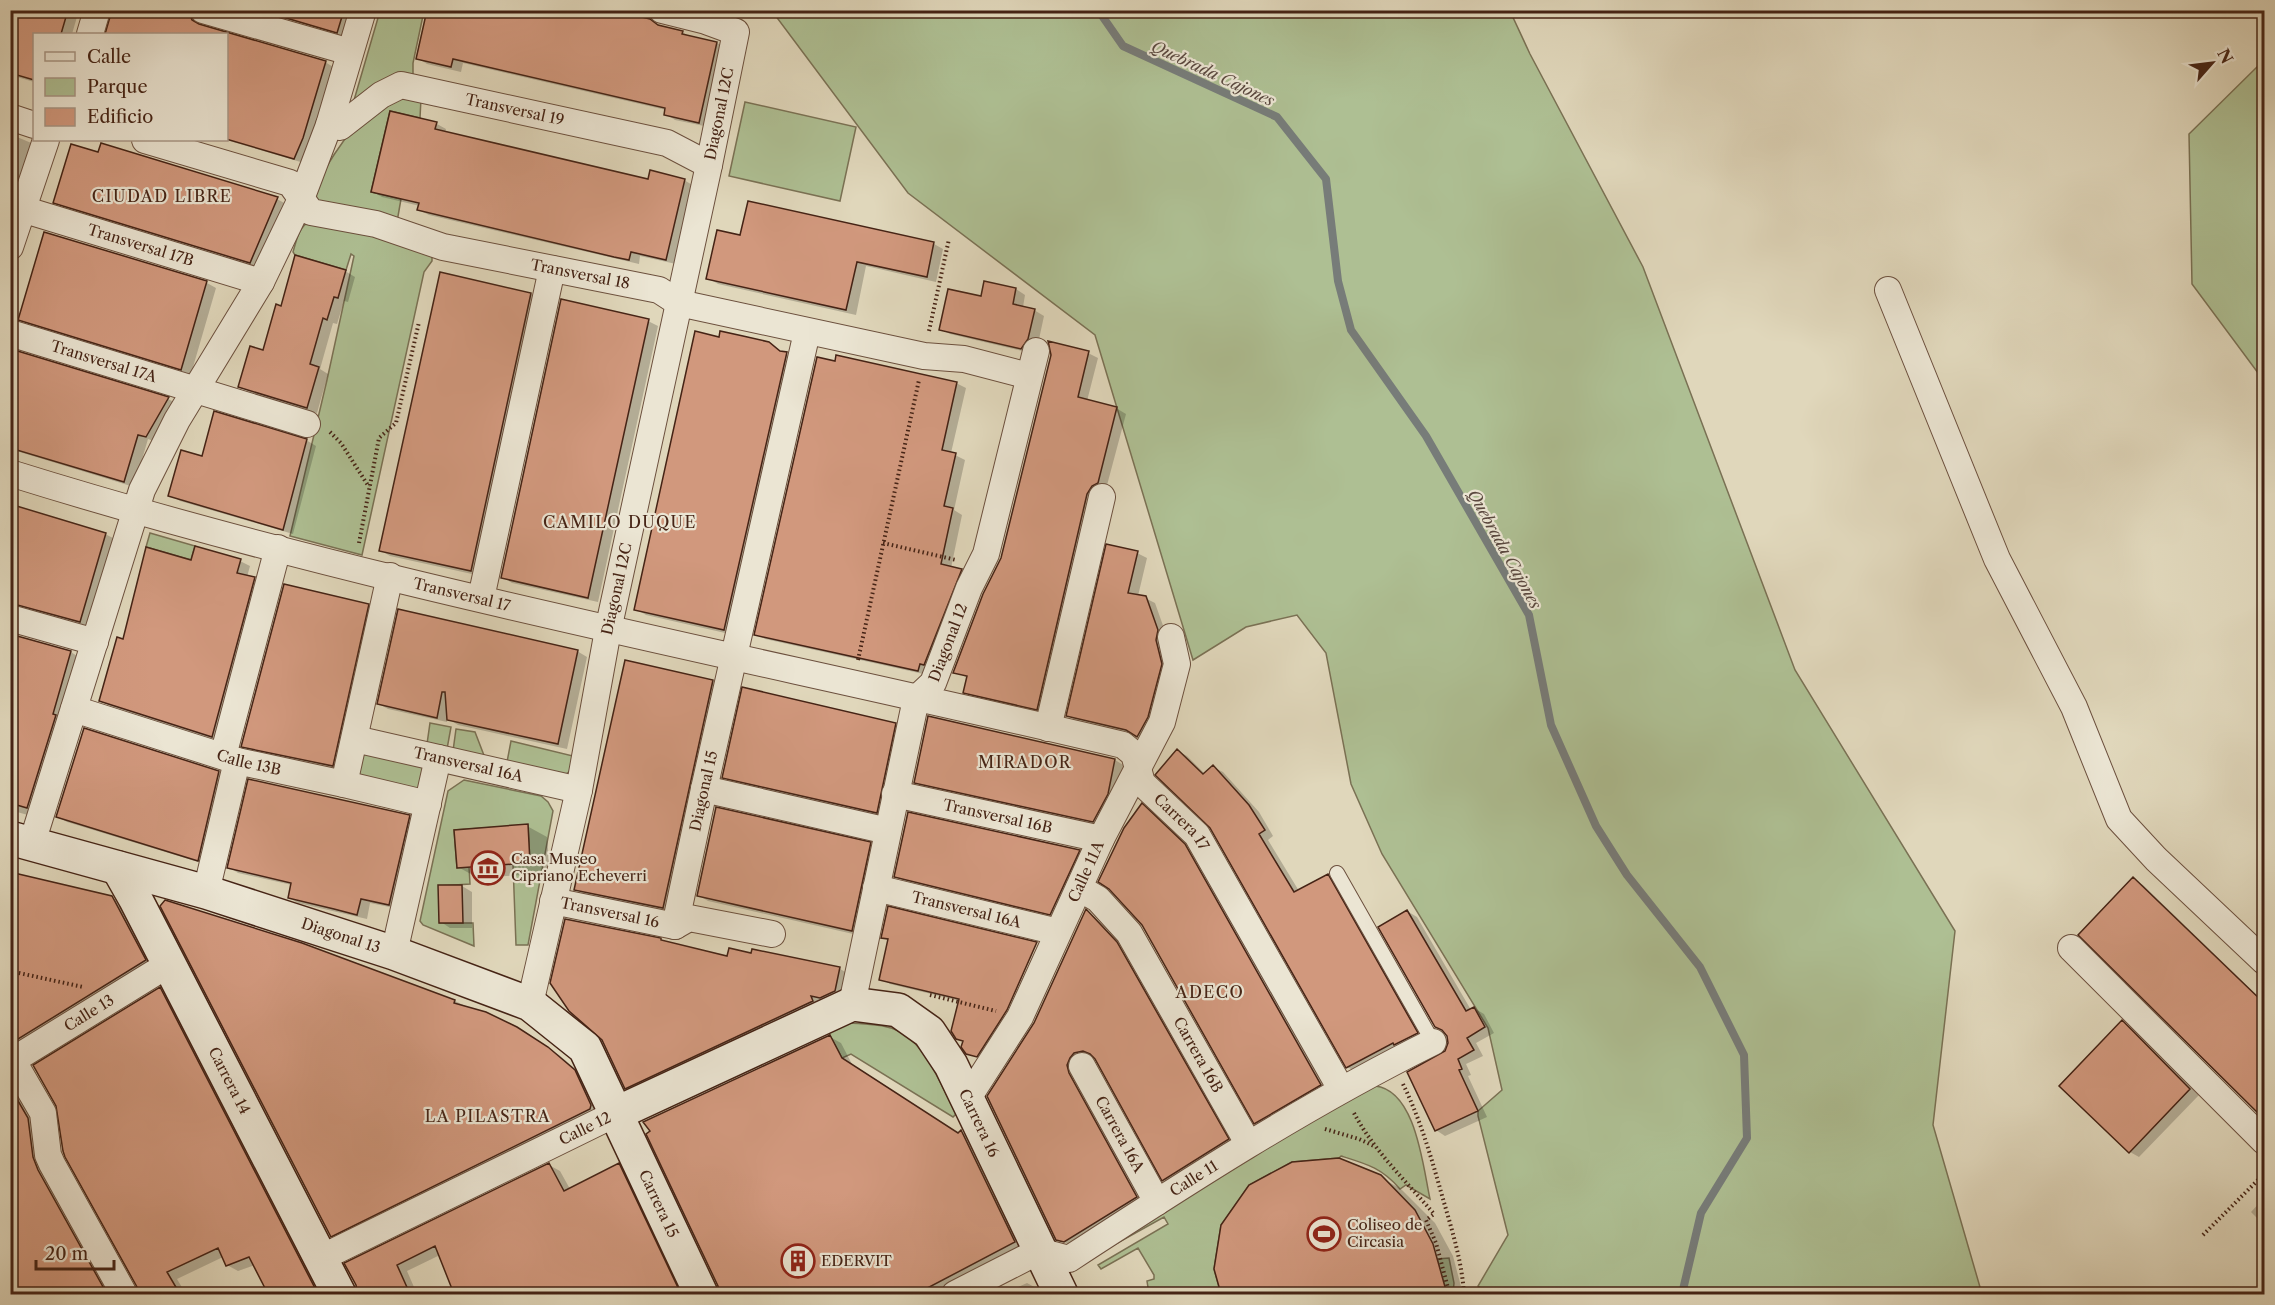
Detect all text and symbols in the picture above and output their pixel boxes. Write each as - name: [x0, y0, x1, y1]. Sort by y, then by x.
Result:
- legend: [33, 33, 228, 141]
- north arrow: [2182, 33, 2242, 93]
- water label: Quebrada Cajones: [1148, 36, 1278, 110]
- text: N: [2213, 45, 2237, 67]
- text: Calle: [87, 46, 131, 68]
- street label: Diagonal 12C: [700, 66, 738, 162]
- text: Parque: [87, 76, 148, 98]
- street label: Transversal 19: [464, 89, 566, 129]
- text: Edificio: [87, 106, 153, 128]
- district label: CIUDAD LIBRE: [92, 186, 232, 206]
- street label: Transversal 17B: [85, 220, 196, 270]
- street label: Transversal 18: [529, 255, 632, 293]
- street label: Transversal 17A: [48, 336, 160, 387]
- water label: Quebrada Cajones: [1464, 486, 1546, 612]
- district label: CAMILO DUQUE: [543, 512, 697, 532]
- street label: Diagonal 12C: [597, 541, 636, 637]
- street label: Transversal 17: [411, 574, 513, 615]
- street label: Diagonal 12: [924, 601, 971, 685]
- street label: Transversal 16A: [412, 743, 526, 786]
- street label: Calle 13B: [214, 745, 283, 779]
- street label: Diagonal 15: [685, 749, 721, 833]
- district label: MIRADOR: [978, 752, 1072, 772]
- street label: Carrera 17: [1150, 789, 1214, 854]
- street label: Transversal 16B: [941, 795, 1054, 837]
- street label: Calle 11A: [1064, 837, 1108, 905]
- place label: Casa Museo Cipriano Echeverri: [511, 849, 647, 885]
- museum icon: Casa Museo Cipriano Echeverri: [470, 850, 506, 886]
- street label: Transversal 16A: [910, 887, 1024, 932]
- street label: Transversal 16: [559, 893, 661, 932]
- street label: Diagonal 13: [299, 914, 383, 957]
- district label: ADECO: [1175, 982, 1244, 1002]
- street label: Calle 13: [60, 990, 117, 1035]
- street label: Carrera 16B: [1170, 1013, 1227, 1096]
- street label: Carrera 14: [204, 1044, 255, 1117]
- street label: Carrera 16: [955, 1086, 1004, 1160]
- street label: Carrera 16A: [1091, 1092, 1149, 1176]
- district label: LA PILASTRA: [425, 1106, 551, 1126]
- street label: Calle 12: [556, 1107, 614, 1149]
- street label: Calle 11: [1166, 1156, 1222, 1200]
- street label: Carrera 15: [635, 1167, 683, 1241]
- place label: Coliseo de Circasia: [1347, 1215, 1422, 1251]
- sports icon: Coliseo de Circasia: [1306, 1216, 1342, 1252]
- scale bar: [36, 1233, 114, 1271]
- text: 20 m: [45, 1243, 89, 1265]
- building icon: EDERVIT: [780, 1243, 816, 1279]
- place label: EDERVIT: [821, 1251, 893, 1270]

